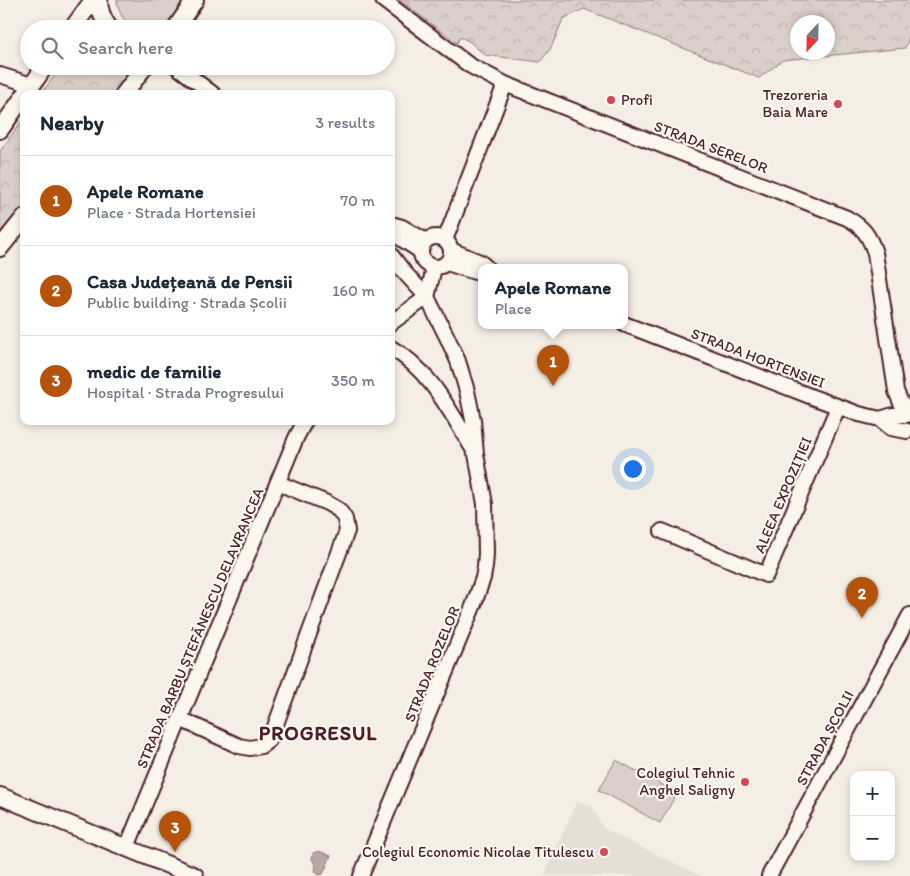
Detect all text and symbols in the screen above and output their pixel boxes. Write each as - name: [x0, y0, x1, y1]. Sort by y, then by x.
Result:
- north arrow: [790, 15, 835, 60]
- search box: [20, 20, 395, 75]
- icon: search: [38, 34, 66, 62]
- text: Search here: [78, 36, 173, 59]
- place label: Trezoreria Baia Mare: [762, 86, 829, 121]
- place label: Profi: [621, 91, 653, 109]
- marker: Profi: [605, 94, 617, 106]
- marker: Trezoreria Baia Mare: [832, 98, 844, 110]
- text: Nearby: [40, 110, 104, 135]
- text: 3 results: [315, 113, 375, 132]
- street label: STRADA SERELOR: [651, 117, 771, 177]
- text: Apele Romane: [87, 180, 204, 203]
- text: 1: [52, 191, 60, 210]
- text: 70 m: [340, 191, 375, 210]
- text: Place · Strada Hortensiei: [87, 203, 256, 222]
- popup: [478, 264, 628, 329]
- text: Casa Județeană de Pensii: [87, 270, 293, 293]
- text: Apele Romane: [495, 276, 611, 299]
- text: 2: [52, 281, 60, 300]
- text: 160 m: [332, 281, 375, 300]
- text: Public building · Strada Școlii: [87, 293, 287, 312]
- text: Place: [495, 299, 532, 318]
- street label: STRADA HORTENSIEI: [688, 324, 828, 392]
- pin: 1: [537, 345, 569, 386]
- text: medic de familie: [87, 360, 221, 383]
- text: 3: [52, 371, 60, 390]
- text: 350 m: [331, 371, 375, 390]
- text: Hospital · Strada Progresului: [87, 383, 284, 402]
- street label: ALEEA EXPOZIȚIEI: [750, 434, 816, 556]
- your location: [620, 456, 646, 482]
- street label: STRADA BARBU ȘTEFĂNESCU DELAVRANCEA: [133, 485, 268, 771]
- pin: 2: [846, 577, 878, 618]
- street label: STRADA ROZELOR: [401, 603, 464, 725]
- street label: STRADA ȘCOLII: [792, 688, 858, 788]
- district label: PROGRESUL: [259, 721, 377, 745]
- place label: Colegiul Tehnic Anghel Saligny: [637, 764, 735, 799]
- map controls: [850, 771, 895, 861]
- button: +: [850, 771, 895, 816]
- marker: Colegiul Tehnic Anghel Saligny: [739, 776, 751, 788]
- pin: 3: [159, 811, 191, 852]
- button: −: [850, 816, 895, 861]
- place label: Colegiul Economic Nicolae Titulescu: [362, 843, 595, 861]
- marker: Colegiul Economic Nicolae Titulescu: [598, 846, 610, 858]

